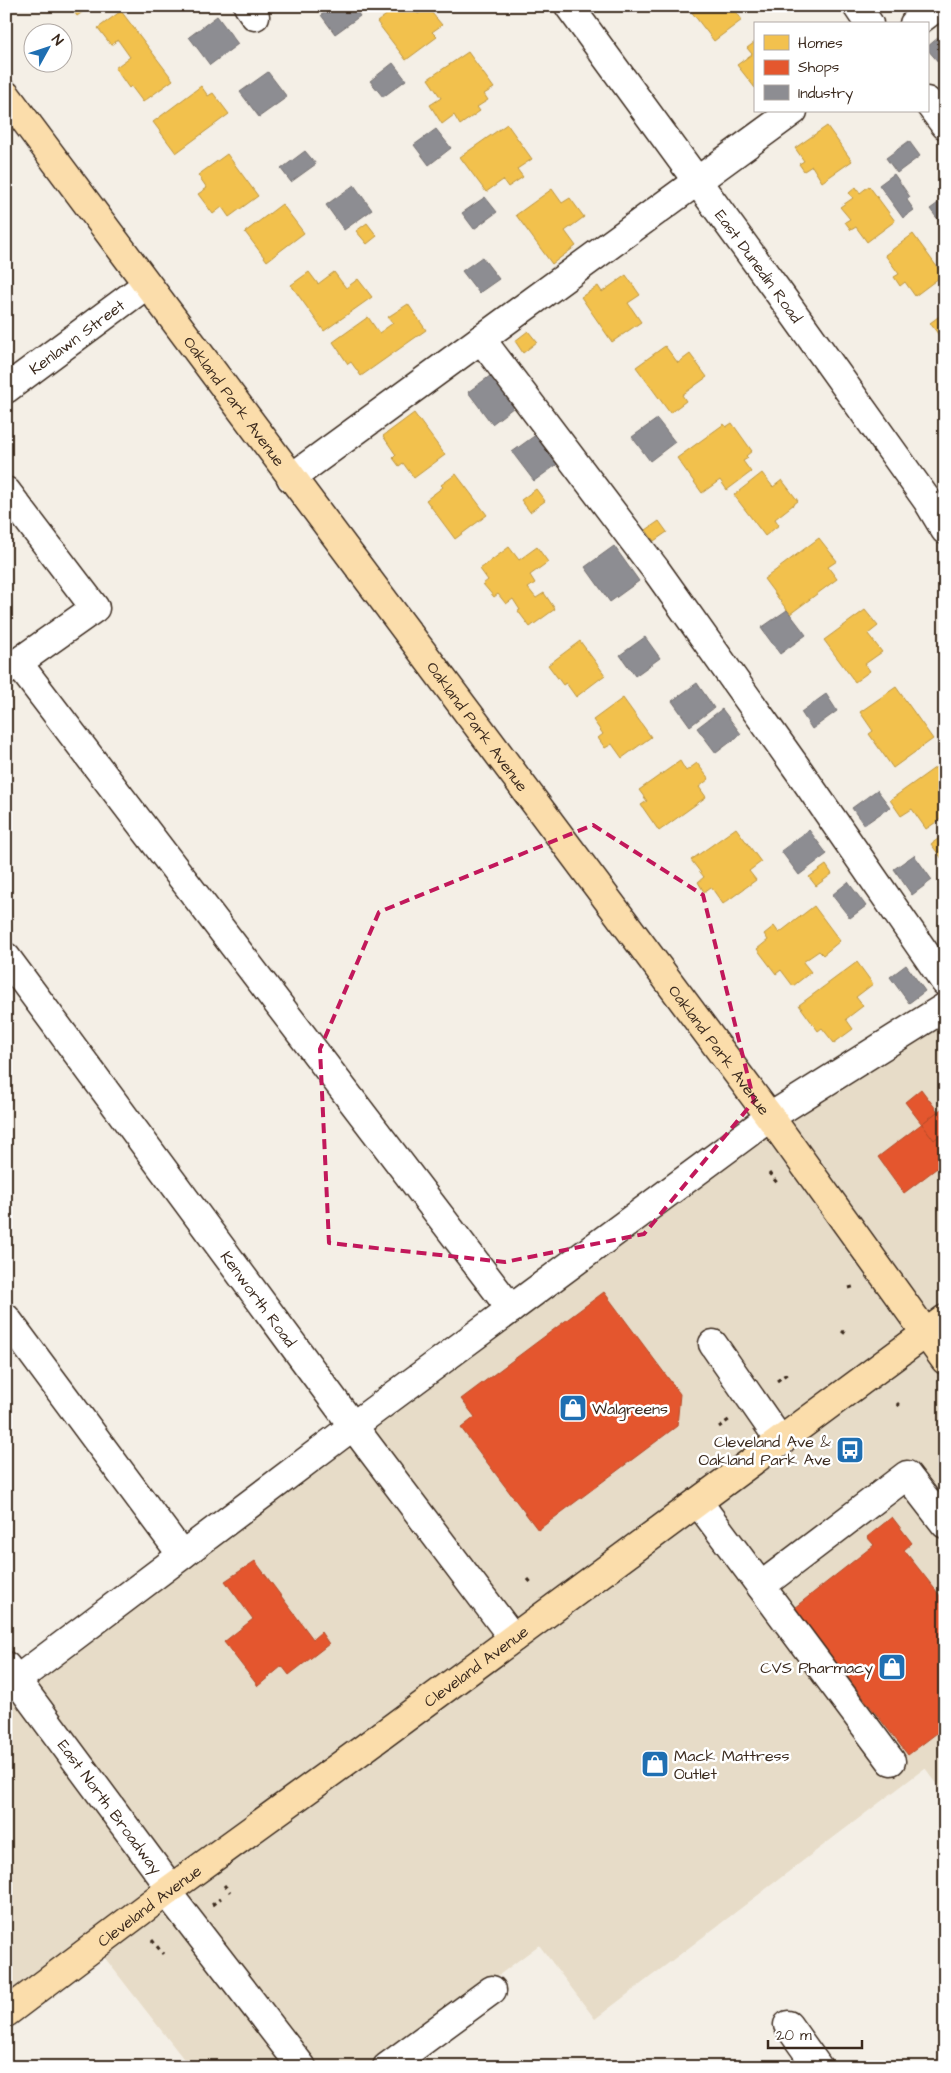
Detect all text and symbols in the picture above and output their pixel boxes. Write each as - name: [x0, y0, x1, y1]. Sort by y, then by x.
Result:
- north arrow: [22, 22, 72, 72]
- legend: [754, 22, 928, 112]
- text: N: [47, 30, 68, 50]
- text: Homes: [798, 33, 843, 54]
- text: Shops: [798, 57, 840, 78]
- text: Industry: [798, 83, 853, 105]
- street label: East Dunedin Road: [709, 205, 807, 328]
- street label: Kenlawn Street: [25, 294, 130, 380]
- street label: Oakland Park Avenue: [178, 332, 290, 471]
- street label: Oakland Park Avenue: [421, 657, 533, 797]
- street label: Oakland Park Avenue: [663, 981, 775, 1120]
- street label: Kenworth Road: [215, 1247, 301, 1352]
- shop icon: Walgreens: [558, 1393, 588, 1423]
- place label: Walgreens: [592, 1398, 668, 1421]
- place label: Cleveland Ave & Oakland Park Ave: [698, 1431, 831, 1471]
- bus stop icon: Cleveland Ave & Oakland Park Ave: [835, 1435, 865, 1465]
- street label: Cleveland Avenue: [420, 1621, 533, 1713]
- shop icon: CVS Pharmacy: [877, 1652, 907, 1682]
- place label: CVS Pharmacy: [760, 1657, 873, 1680]
- street label: East North Broadway: [52, 1735, 167, 1880]
- place label: Mack Mattress Outlet: [674, 1745, 790, 1785]
- shop icon: Mack Mattress Outlet: [640, 1749, 670, 1779]
- street label: Cleveland Avenue: [93, 1860, 206, 1952]
- scale bar: [768, 2018, 862, 2050]
- text: 20 m: [776, 2025, 812, 2046]

